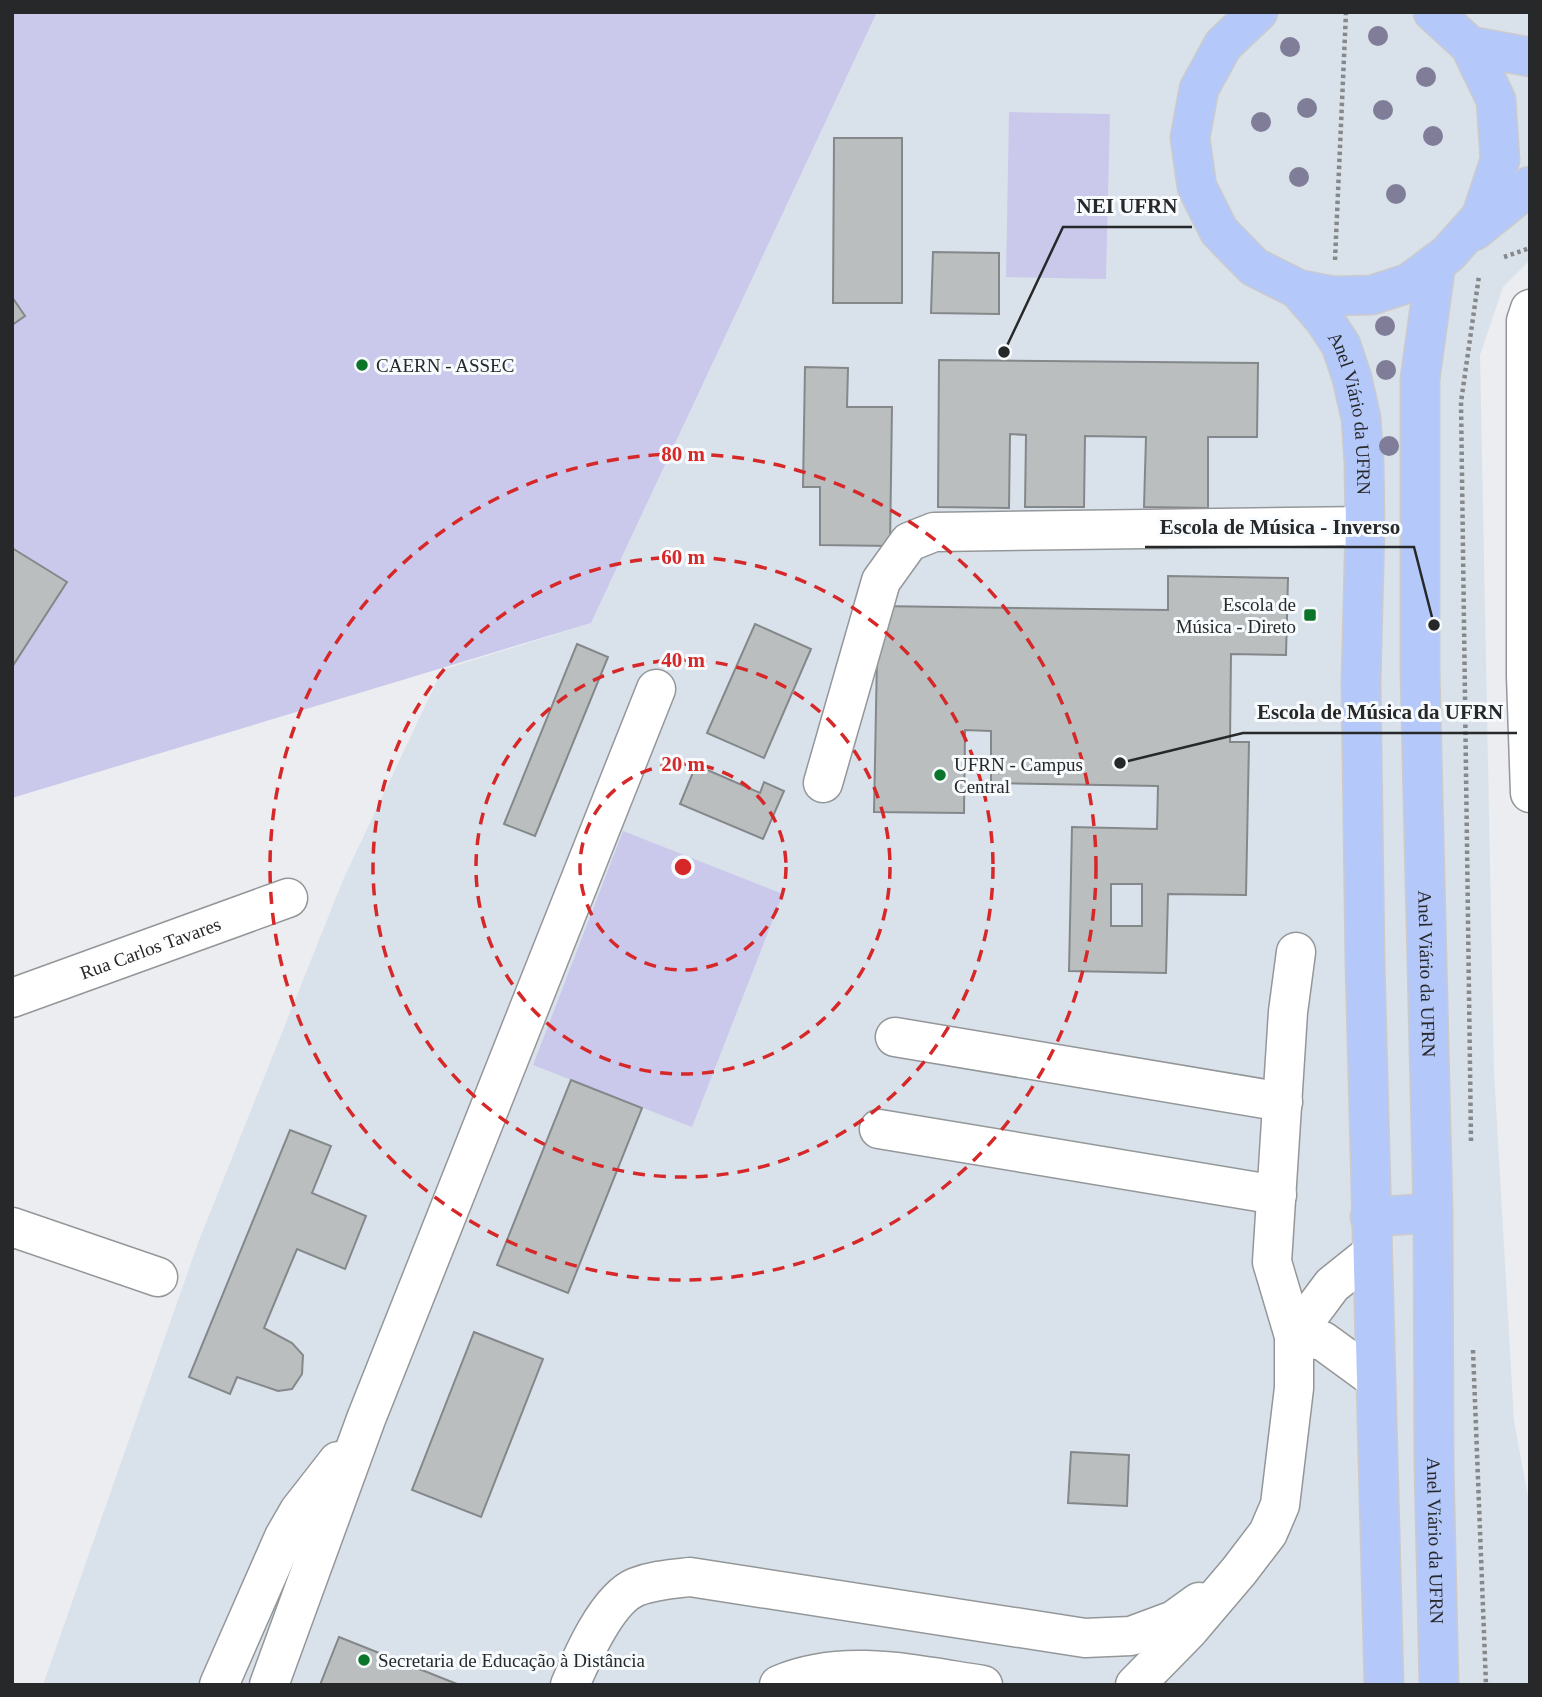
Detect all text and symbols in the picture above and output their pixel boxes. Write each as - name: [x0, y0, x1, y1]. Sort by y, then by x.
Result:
- callout: NEI UFRN: [1063, 185, 1192, 227]
- text: NEI UFRN: [1077, 194, 1177, 218]
- street label: Anel Viário da UFRN: [1324, 327, 1375, 495]
- place label: CAERN - ASSEC: [376, 355, 514, 376]
- marker: CAERN - ASSEC: [354, 357, 370, 373]
- text: 80 m: [661, 442, 705, 466]
- callout: Escola de Música - Inverso: [1145, 505, 1414, 547]
- text: Escola de Música - Inverso: [1160, 515, 1400, 539]
- text: 60 m: [661, 545, 705, 569]
- place label: Escola de Música - Direto: [1176, 594, 1296, 637]
- marker: Escola de Música - Direto: [1302, 607, 1318, 623]
- text: 40 m: [661, 648, 705, 672]
- callout: Escola de Música da UFRN: [1243, 691, 1517, 733]
- text: Escola de Música da UFRN: [1257, 700, 1503, 724]
- text: 20 m: [661, 752, 705, 776]
- place label: UFRN - Campus Central: [954, 754, 1083, 797]
- marker: UFRN - Campus Central: [932, 767, 948, 783]
- centre of rings: [671, 855, 695, 879]
- street label: Anel Viário da UFRN: [1415, 890, 1440, 1058]
- street label: Rua Carlos Tavares: [77, 913, 223, 983]
- street label: Anel Viário da UFRN: [1423, 1457, 1448, 1625]
- place label: Secretaria de Educação à Distância: [378, 1650, 645, 1671]
- marker: Secretaria de Educação à Distância: [356, 1652, 372, 1668]

